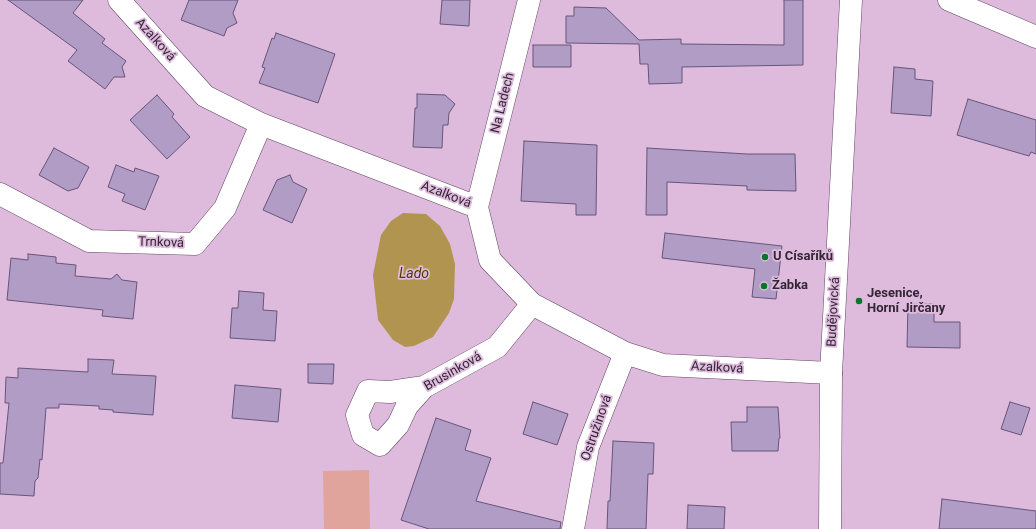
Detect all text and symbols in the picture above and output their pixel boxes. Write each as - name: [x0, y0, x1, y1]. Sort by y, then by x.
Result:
- street label: Azalková: [132, 15, 178, 65]
- street label: Na Ladech: [488, 71, 518, 135]
- street label: Azalková: [419, 178, 473, 212]
- street label: Trnková: [138, 234, 184, 252]
- place label: U Císaříků: [773, 249, 833, 265]
- marker: U Císaříků: [760, 252, 770, 262]
- water label: Lado: [399, 266, 429, 282]
- street label: Budějovická: [824, 277, 844, 347]
- place label: Žabka: [772, 278, 808, 294]
- marker: Žabka: [759, 281, 769, 291]
- place label: Jesenice, Horní Jirčany: [867, 286, 945, 317]
- marker: Jesenice, Horní Jirčany: [854, 296, 864, 306]
- street label: Brusinková: [421, 349, 485, 395]
- street label: Azalková: [690, 359, 744, 377]
- street label: Ostružinová: [578, 393, 616, 463]

